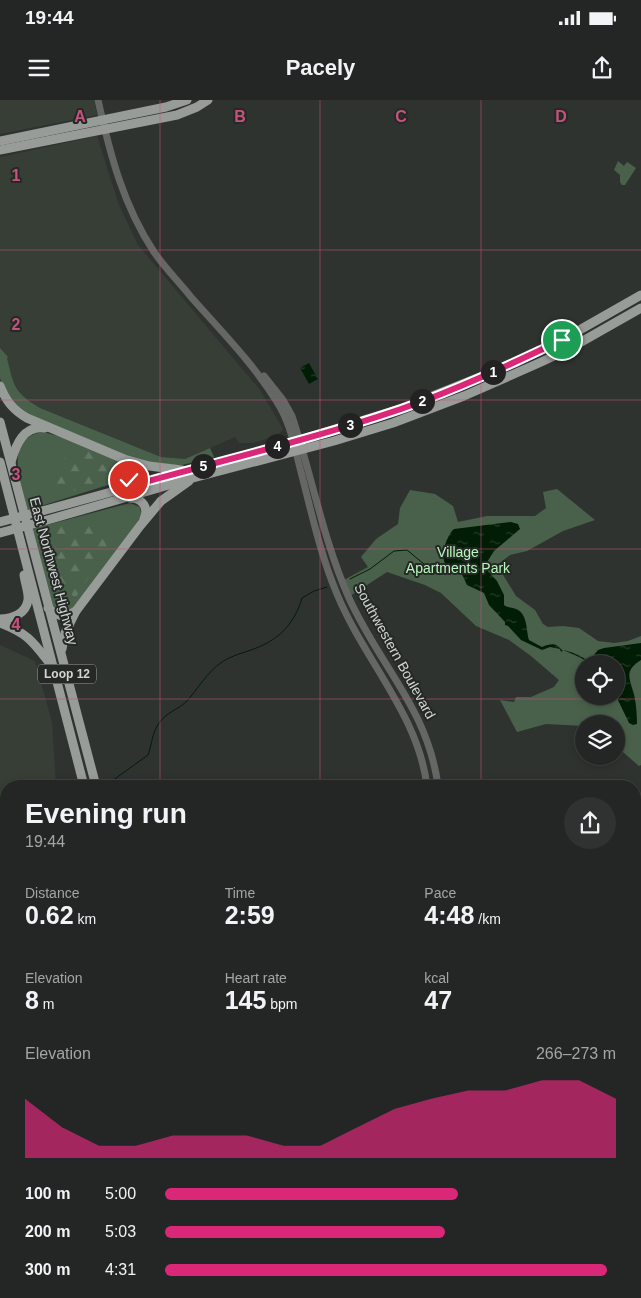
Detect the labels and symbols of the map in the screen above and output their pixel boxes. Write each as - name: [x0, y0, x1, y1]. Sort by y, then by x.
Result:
- text: A: [74, 108, 86, 125]
- text: B: [234, 108, 246, 125]
- text: C: [395, 108, 407, 125]
- text: D: [555, 108, 567, 125]
- text: 1: [12, 167, 21, 184]
- text: 2: [12, 316, 21, 333]
- pin: [541, 319, 583, 361]
- pin: 1: [480, 360, 506, 384]
- pin: 2: [410, 388, 434, 414]
- pin: 3: [338, 412, 362, 438]
- pin: 4: [264, 434, 290, 458]
- pin: 5: [190, 454, 216, 478]
- pin: [108, 459, 150, 501]
- text: 3: [12, 466, 21, 483]
- street label: East Northwest Highway: [27, 495, 81, 647]
- park label: Village Apartments Park: [406, 544, 511, 576]
- street label: Southwestern Boulevard: [351, 580, 439, 722]
- text: 4: [12, 616, 21, 633]
- road number: Loop 12: [38, 664, 96, 684]

